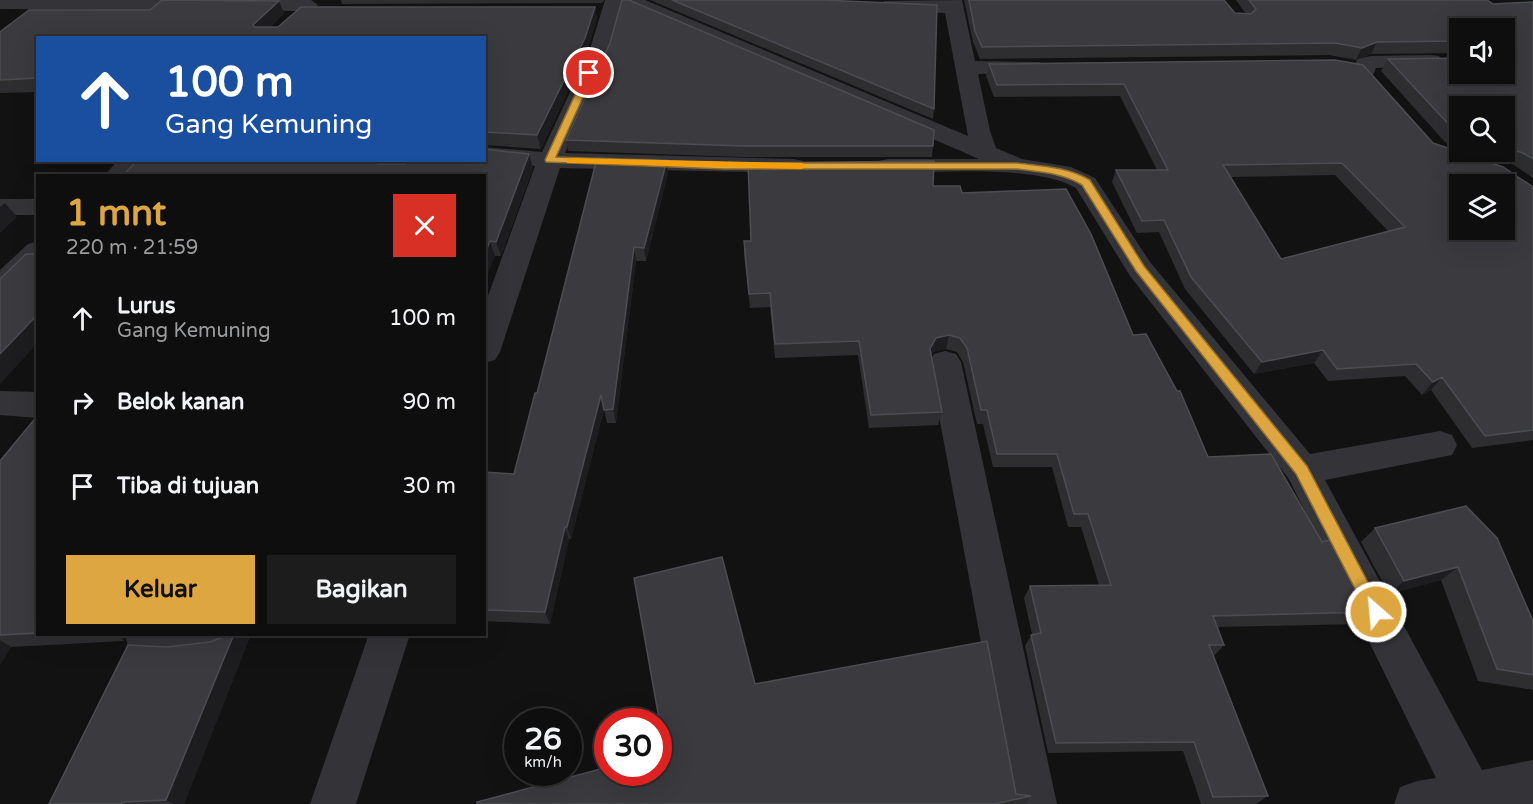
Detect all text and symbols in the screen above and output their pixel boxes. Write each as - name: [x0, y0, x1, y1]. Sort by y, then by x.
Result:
- map controls: [1449, 18, 1515, 240]
- button: sound: [1449, 18, 1515, 84]
- pin: [563, 47, 614, 98]
- icon: arrive: [572, 56, 605, 89]
- text: 100 m: [165, 57, 294, 108]
- icon: ahead: [66, 60, 144, 138]
- button: search: [1449, 96, 1515, 162]
- text: Gang Kemuning: [165, 108, 372, 141]
- button: layers: [1449, 174, 1515, 240]
- text: 1 mnt: [66, 192, 166, 235]
- button: close: [393, 194, 456, 257]
- text: 220 m · 21:59: [66, 236, 198, 260]
- text: Lurus: [117, 293, 175, 319]
- icon: ahead: [66, 302, 99, 335]
- text: 100 m: [389, 305, 456, 331]
- text: Gang Kemuning: [117, 319, 271, 343]
- icon: right: [66, 386, 99, 419]
- text: Belok kanan: [117, 389, 244, 415]
- text: 90 m: [402, 389, 456, 415]
- icon: arrive: [66, 470, 99, 503]
- text: Tiba di tujuan: [117, 473, 259, 499]
- text: 30 m: [402, 473, 456, 499]
- button: Keluar: [66, 555, 255, 624]
- button: Bagikan: [267, 555, 456, 624]
- position arrow: [1344, 580, 1408, 644]
- speed limit sign: 30: [594, 708, 672, 786]
- text: 26: [524, 721, 562, 758]
- text: km/h: [524, 753, 562, 771]

